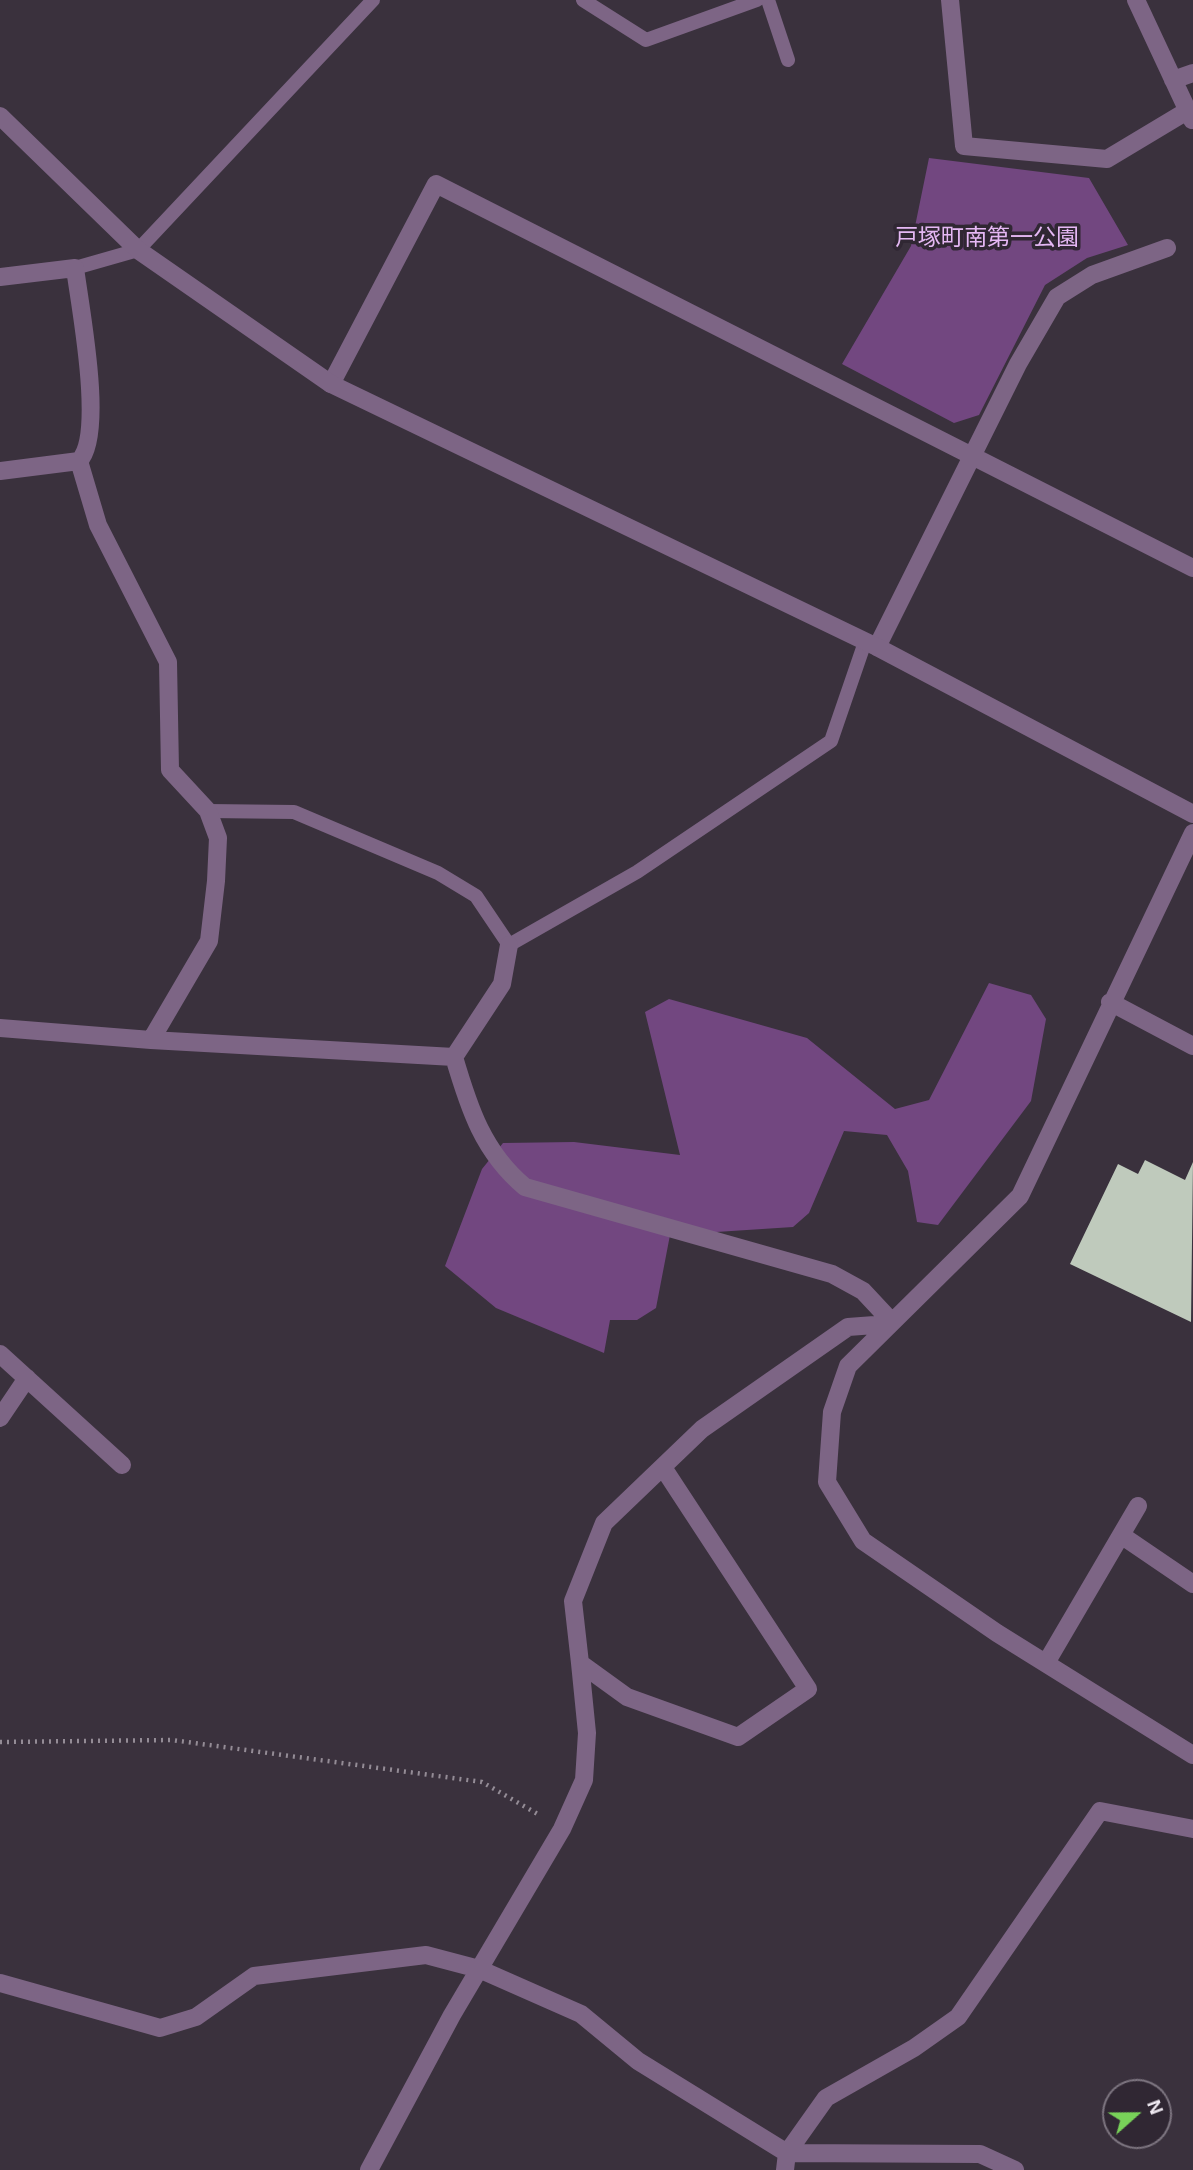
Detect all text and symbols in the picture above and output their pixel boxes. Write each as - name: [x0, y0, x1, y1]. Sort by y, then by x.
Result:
- park label: 戸塚町南第一公園: [895, 225, 1079, 253]
- north arrow: [1102, 2079, 1172, 2149]
- text: N: [1143, 2097, 1167, 2117]

